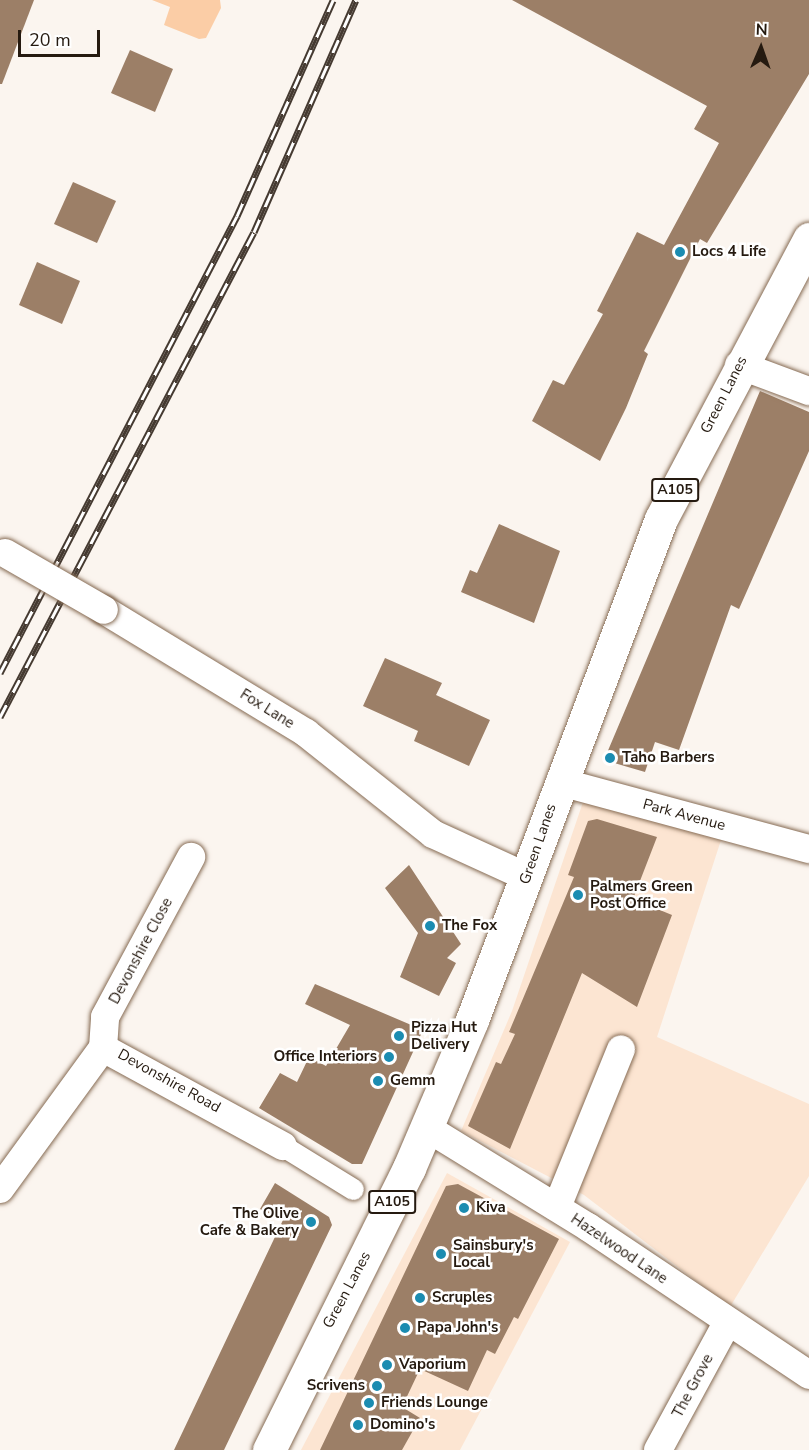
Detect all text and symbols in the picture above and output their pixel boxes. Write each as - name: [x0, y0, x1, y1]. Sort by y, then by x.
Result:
- scale bar: [21, 18, 104, 56]
- north arrow: [731, 18, 791, 78]
- text: N: [755, 19, 768, 41]
- text: 20 m: [29, 28, 71, 52]
- place label: Locs 4 Life: [692, 243, 766, 261]
- marker: Locs 4 Life: [673, 245, 687, 259]
- street label: Green Lanes: [697, 353, 751, 437]
- road number: A105: [651, 479, 699, 501]
- street label: Fox Lane: [237, 685, 297, 733]
- place label: Taho Barbers: [622, 749, 714, 767]
- marker: Taho Barbers: [603, 751, 617, 765]
- street label: Park Avenue: [641, 795, 727, 835]
- street label: Green Lanes: [516, 801, 560, 887]
- place label: Palmers Green Post Office: [590, 877, 693, 912]
- marker: Palmers Green Post Office: [571, 888, 585, 902]
- street label: Devonshire Close: [105, 895, 177, 1007]
- place label: The Fox: [442, 917, 497, 935]
- marker: The Fox: [423, 919, 437, 933]
- place label: Pizza Hut Delivery: [411, 1018, 477, 1053]
- marker: Pizza Hut Delivery: [392, 1029, 406, 1043]
- street label: Devonshire Road: [114, 1045, 224, 1117]
- place label: Office Interiors: [274, 1048, 377, 1066]
- marker: Office Interiors: [382, 1050, 396, 1064]
- place label: Gemm: [390, 1072, 435, 1090]
- marker: Gemm: [371, 1074, 385, 1088]
- road number: A105: [368, 1191, 416, 1213]
- place label: Kiva: [476, 1199, 506, 1217]
- marker: Kiva: [457, 1201, 471, 1215]
- place label: The Olive Cafe & Bakery: [200, 1204, 299, 1239]
- street label: Hazelwood Lane: [567, 1210, 671, 1288]
- marker: The Olive Cafe & Bakery: [304, 1215, 318, 1229]
- place label: Sainsbury's Local: [453, 1236, 533, 1271]
- marker: Sainsbury's Local: [434, 1247, 448, 1261]
- street label: Green Lanes: [319, 1249, 375, 1331]
- place label: Scruples: [432, 1289, 492, 1307]
- marker: Scruples: [413, 1291, 427, 1305]
- place label: Papa John's: [417, 1319, 498, 1337]
- marker: Papa John's: [398, 1321, 412, 1335]
- street label: The Grove: [669, 1351, 717, 1421]
- place label: Vaporium: [399, 1356, 466, 1374]
- marker: Vaporium: [380, 1358, 394, 1372]
- place label: Scrivens: [307, 1377, 365, 1395]
- marker: Scrivens: [370, 1379, 384, 1393]
- place label: Friends Lounge: [381, 1394, 488, 1412]
- marker: Friends Lounge: [362, 1396, 376, 1410]
- place label: Domino's: [370, 1416, 435, 1434]
- marker: Domino's: [351, 1418, 365, 1432]

